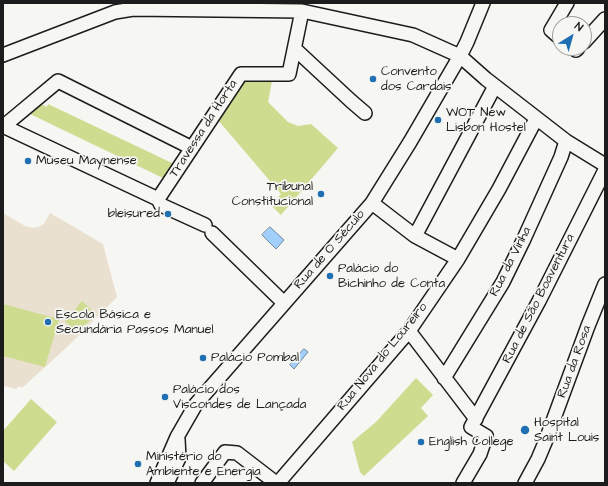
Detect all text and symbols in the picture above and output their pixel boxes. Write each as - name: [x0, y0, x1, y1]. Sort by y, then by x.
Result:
- north arrow: [552, 16, 592, 56]
- text: N: [572, 19, 586, 35]
- place label: Convento dos Cardais: [381, 64, 451, 95]
- marker: Convento dos Cardais: [368, 74, 378, 84]
- street label: Travessa da Horta: [167, 77, 241, 181]
- place label: WOT New Lisbon Hostel: [446, 105, 526, 136]
- marker: WOT New Lisbon Hostel: [433, 115, 443, 125]
- place label: Museu Maynense: [36, 153, 137, 169]
- marker: Museu Maynense: [23, 156, 33, 166]
- place label: Tribunal Constitucional: [232, 179, 313, 210]
- marker: Tribunal Constitucional: [316, 189, 326, 199]
- place label: bleisured: [108, 206, 160, 222]
- street label: Rua de O Século: [291, 207, 369, 293]
- marker: bleisured: [163, 209, 173, 219]
- street label: Rua da Vinha: [487, 225, 535, 299]
- street label: Rua de São Boaventura: [500, 232, 578, 366]
- place label: Palácio do Bichinho de Conta: [338, 261, 445, 292]
- marker: Palácio do Bichinho de Conta: [325, 271, 335, 281]
- street label: Rua Nova do Loureiro: [335, 300, 431, 414]
- place label: Escola Básica e Secundária Passos Manuel: [56, 307, 213, 338]
- marker: Escola Básica e Secundária Passos Manuel: [43, 317, 53, 327]
- street label: Rua da Rosa: [555, 324, 595, 400]
- place label: Palácio Pombal: [211, 350, 299, 366]
- marker: Palácio Pombal: [198, 353, 208, 363]
- place label: Palácio dos Viscondes de Lançada: [173, 382, 306, 413]
- marker: Palácio dos Viscondes de Lançada: [160, 392, 170, 402]
- place label: Hospital Saint Louis: [534, 415, 599, 446]
- marker: Hospital Saint Louis: [519, 424, 531, 436]
- place label: English College: [429, 434, 513, 450]
- marker: English College: [416, 437, 426, 447]
- place label: Ministério do Ambiente e Energia: [146, 449, 261, 480]
- marker: Ministério do Ambiente e Energia: [133, 459, 143, 469]

